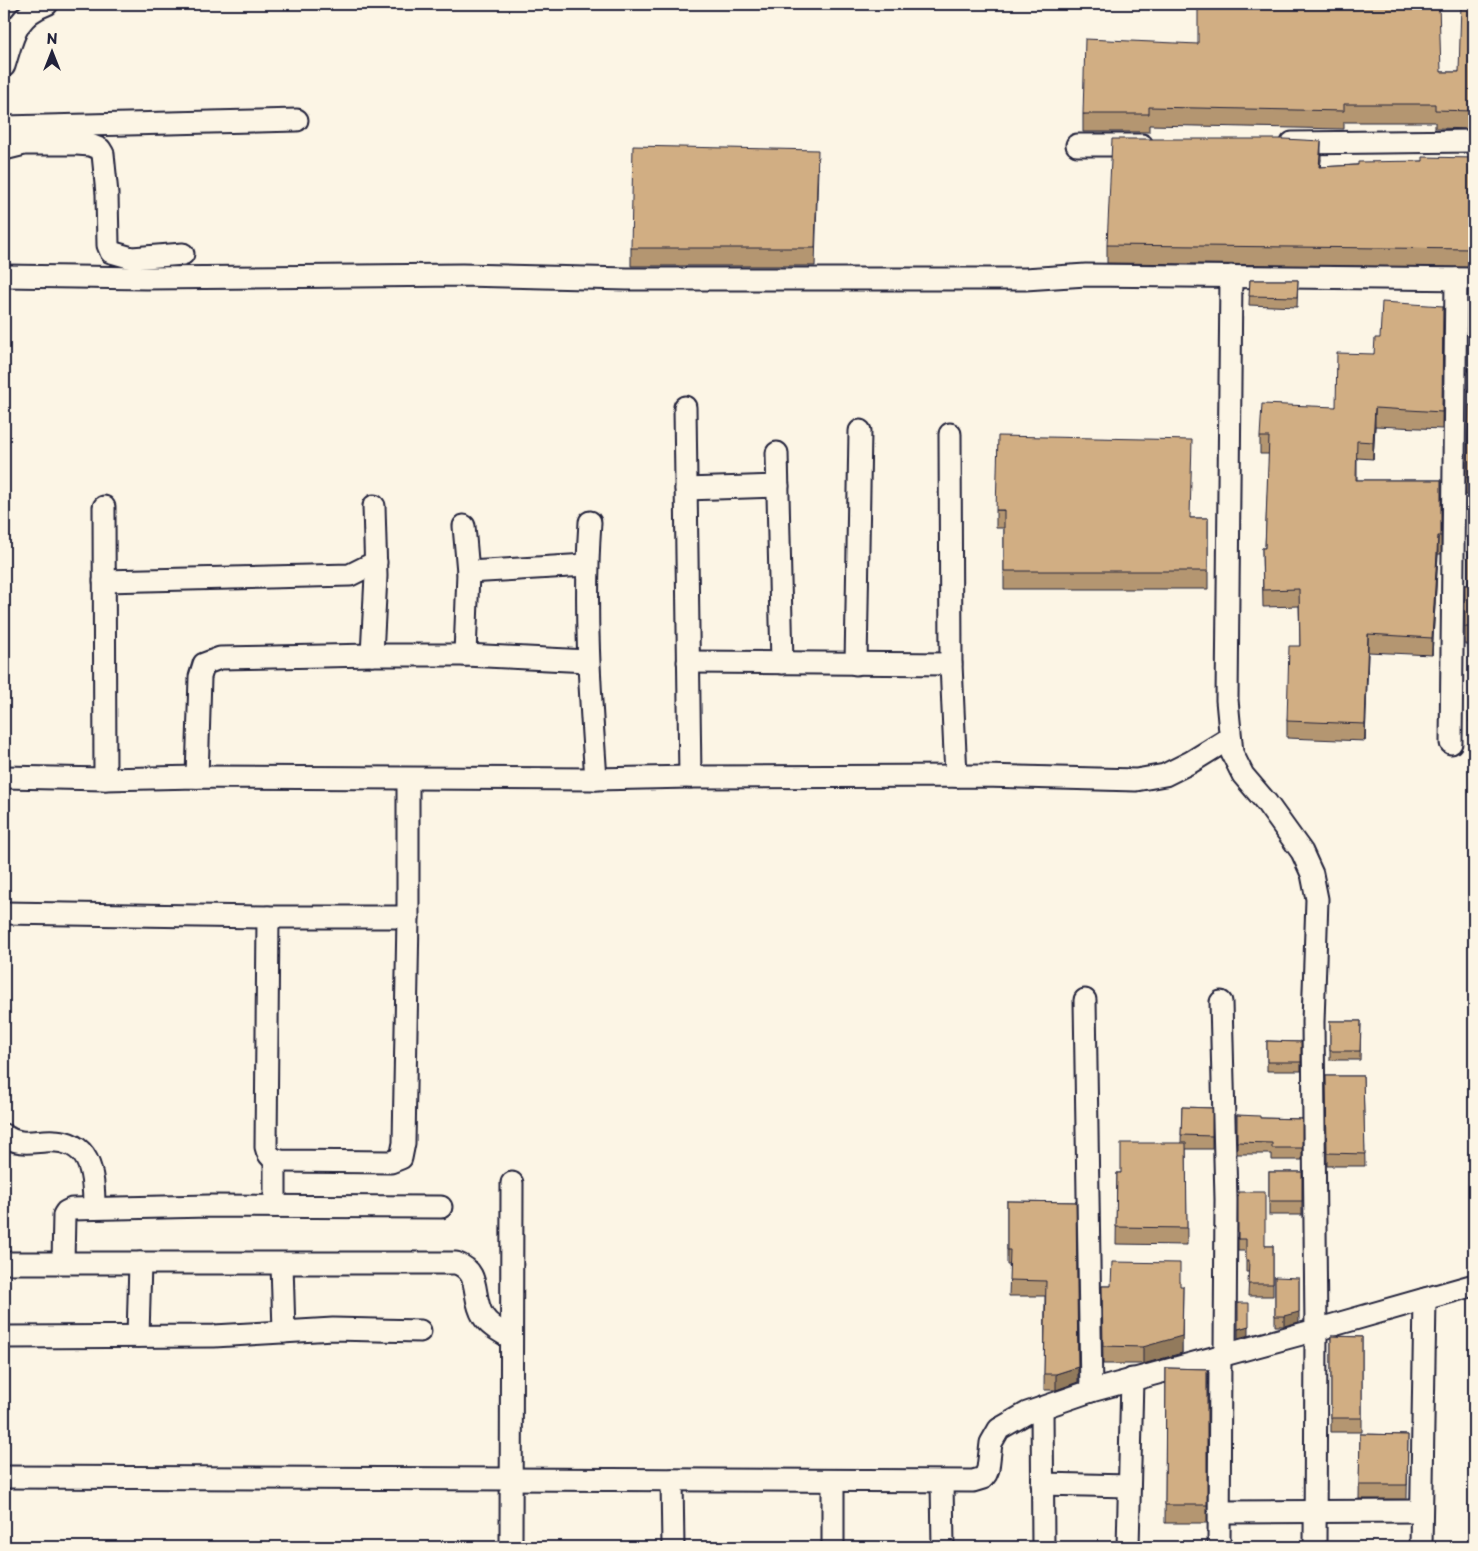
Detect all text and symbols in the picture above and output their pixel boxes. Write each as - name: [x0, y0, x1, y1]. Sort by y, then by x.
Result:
- north arrow: [28, 28, 78, 78]
- text: N: [46, 28, 58, 49]

